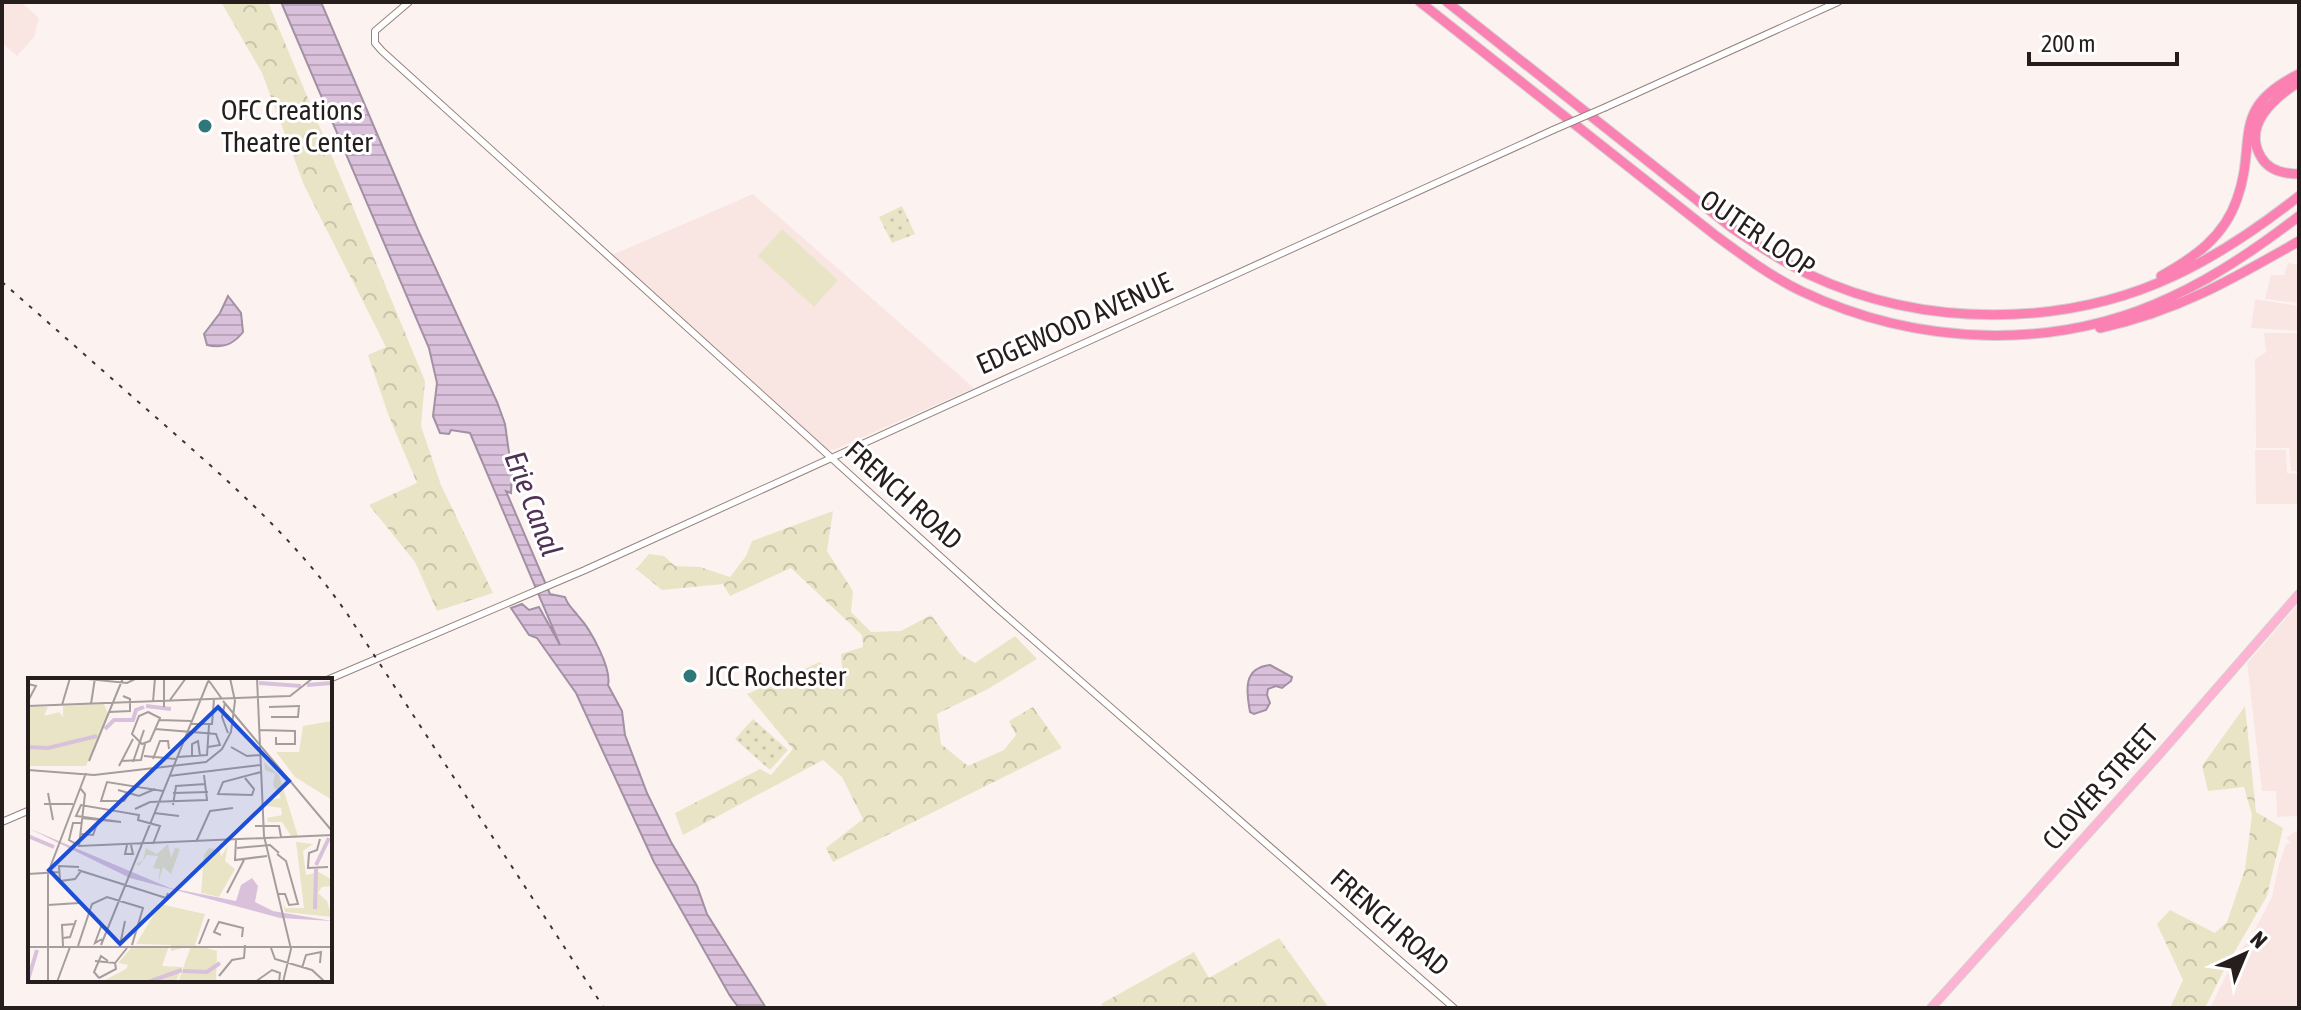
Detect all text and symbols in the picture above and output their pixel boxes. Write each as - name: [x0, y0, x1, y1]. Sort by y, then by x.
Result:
- scale bar: [2029, 16, 2177, 66]
- text: 200 m: [2041, 30, 2095, 57]
- place label: OFC Creations Theatre Center: [221, 94, 373, 158]
- marker: OFC Creations Theatre Center: [196, 117, 214, 135]
- street label: OUTER LOOP: [1694, 183, 1822, 283]
- street label: EDGEWOOD AVENUE: [971, 266, 1177, 380]
- street label: FRENCH ROAD: [839, 434, 969, 556]
- water label: Erie Canal: [498, 446, 570, 561]
- place label: JCC Rochester: [706, 660, 847, 692]
- marker: JCC Rochester: [681, 667, 699, 685]
- inset map: [28, 678, 332, 982]
- street label: CLOVER STREET: [2036, 718, 2164, 856]
- street label: FRENCH ROAD: [1324, 862, 1456, 982]
- north arrow: [2205, 914, 2285, 994]
- text: N: [2245, 926, 2273, 953]

